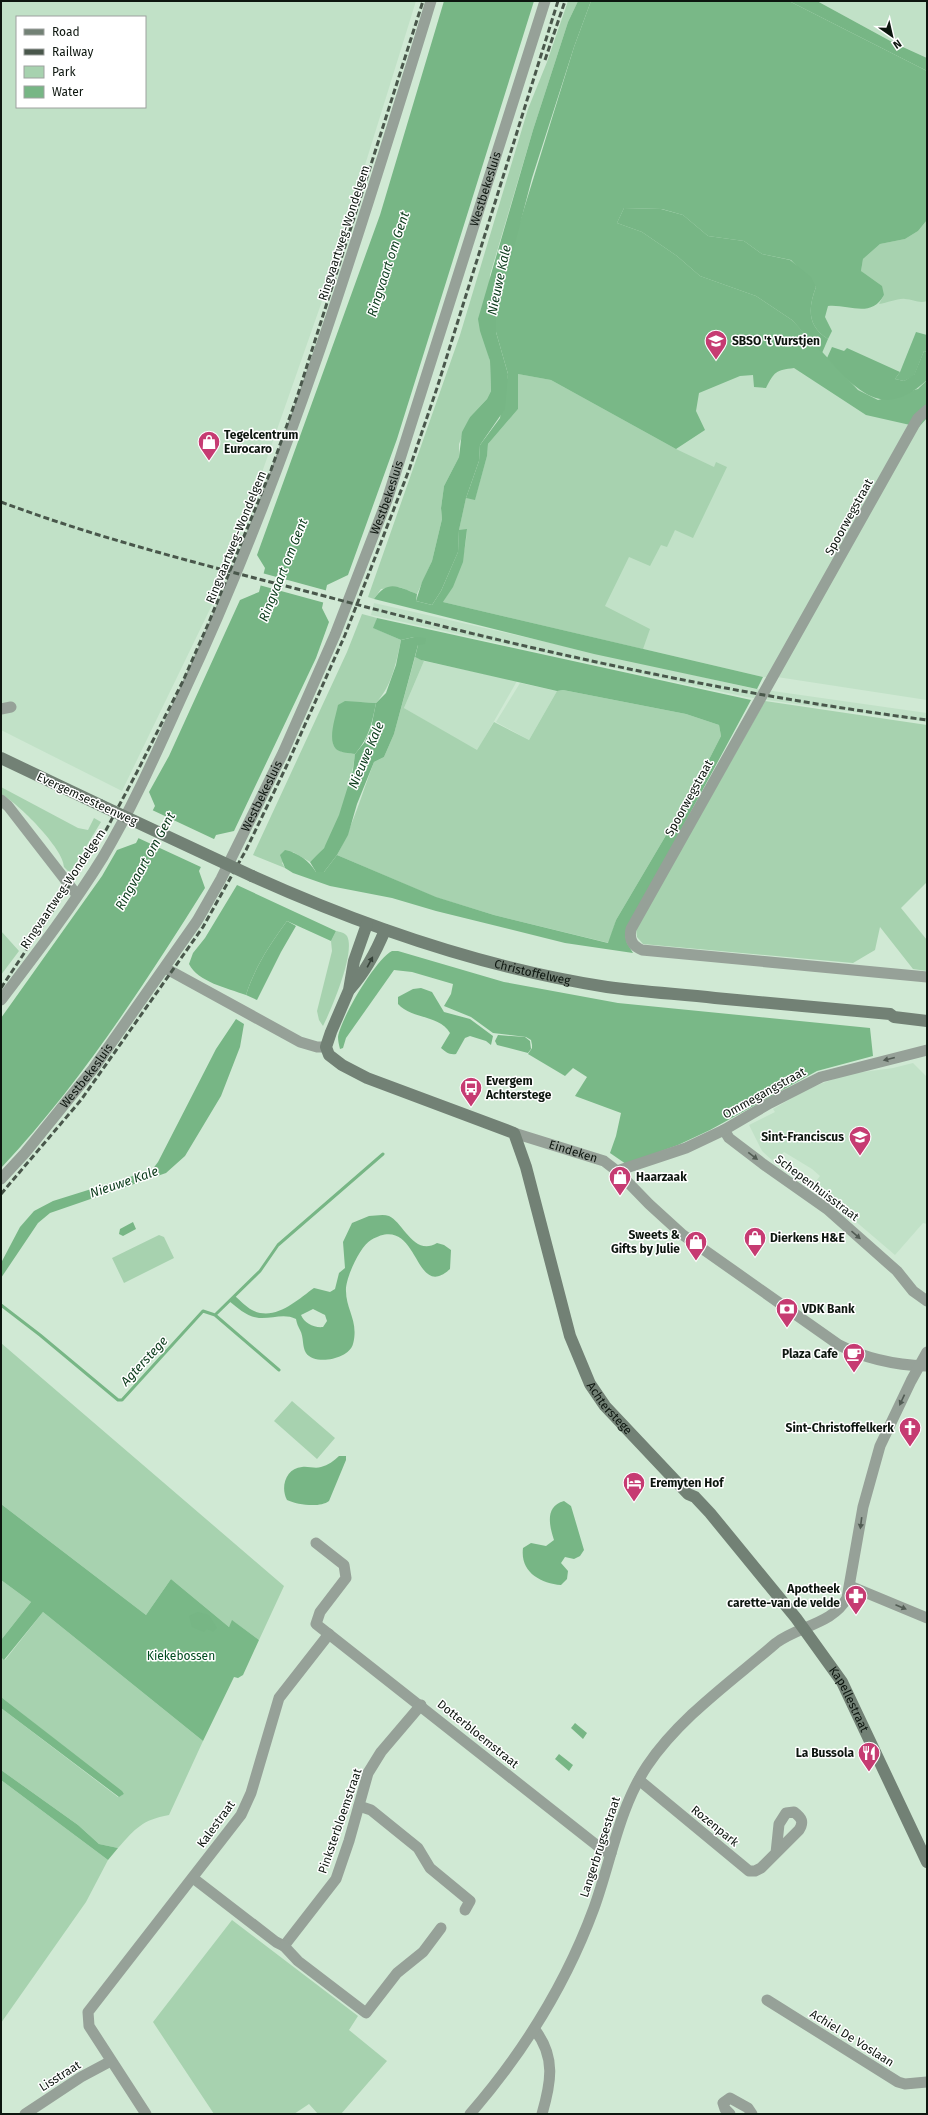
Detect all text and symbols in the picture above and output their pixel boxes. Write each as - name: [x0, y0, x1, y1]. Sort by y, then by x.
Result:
- legend: [16, 16, 146, 108]
- north arrow: [872, 16, 912, 56]
- text: Road: [52, 25, 80, 39]
- text: N: [891, 36, 904, 51]
- text: Railway: [52, 45, 93, 59]
- text: Park: [52, 65, 76, 79]
- text: Water: [52, 85, 84, 99]
- street label: Westbekesluis: [467, 149, 504, 228]
- street label: Ringvaartweg-Wondelgem: [315, 163, 373, 303]
- water label: Ringvaart om Gent: [364, 209, 412, 318]
- water label: Nieuwe Kale: [484, 243, 514, 316]
- school or university icon: SBSO 't Vurstjen: [703, 328, 729, 361]
- place label: SBSO 't Vurstjen: [732, 334, 820, 348]
- place label: Tegelcentrum Eurocaro: [224, 428, 298, 456]
- shop icon: Tegelcentrum Eurocaro: [196, 429, 222, 462]
- street label: Westbekesluis: [367, 458, 406, 537]
- street label: Ringvaartweg-Wondelgem: [203, 469, 269, 605]
- street label: Spoorwegstraat: [822, 476, 876, 558]
- water label: Ringvaart om Gent: [256, 516, 311, 624]
- water label: Nieuwe Kale: [345, 719, 387, 791]
- street label: Spoorwegstraat: [662, 757, 716, 839]
- street label: Westbekesluis: [238, 758, 285, 834]
- street label: Evergemsesteenweg: [35, 770, 140, 829]
- water label: Ringvaart om Gent: [112, 809, 178, 912]
- street label: Ringvaartweg-Wondelgem: [18, 826, 108, 952]
- one-way arrow: [367, 956, 374, 968]
- street label: Christoffelweg: [493, 957, 572, 988]
- street label: Westbekesluis: [57, 1041, 116, 1111]
- one-way arrow: [883, 1056, 895, 1062]
- street label: Ommegangstraat: [720, 1064, 808, 1122]
- place label: Evergem Achterstege: [485, 1074, 552, 1102]
- bus stop icon: Evergem Achterstege: [458, 1075, 484, 1108]
- school or university icon: Sint-Franciscus: [847, 1124, 873, 1157]
- place label: Sint-Franciscus: [761, 1130, 844, 1144]
- street label: Eindeken: [547, 1137, 599, 1166]
- one-way arrow: [747, 1152, 758, 1161]
- street label: Schepenhuisstraat: [772, 1152, 862, 1224]
- water label: Nieuwe Kale: [88, 1163, 160, 1201]
- shop icon: Haarzaak: [607, 1164, 633, 1197]
- place label: Haarzaak: [636, 1170, 687, 1184]
- shop icon: Dierkens H&E: [742, 1225, 768, 1258]
- place label: Sweets & Gifts by Julie: [611, 1228, 680, 1256]
- shop icon: Sweets & Gifts by Julie: [683, 1229, 709, 1262]
- one-way arrow: [851, 1230, 862, 1239]
- place label: Dierkens H&E: [770, 1231, 845, 1245]
- bank icon: VDK Bank: [774, 1296, 800, 1329]
- place label: VDK Bank: [801, 1302, 855, 1316]
- water label: Agterstege: [117, 1333, 171, 1390]
- cafe icon: Plaza Cafe: [841, 1341, 867, 1374]
- place label: Plaza Cafe: [782, 1347, 838, 1361]
- street label: Achterstege: [584, 1379, 635, 1437]
- one-way arrow: [899, 1394, 905, 1406]
- church icon: Sint-Christoffelkerk: [897, 1415, 923, 1448]
- place label: Sint-Christoffelkerk: [786, 1421, 894, 1435]
- hotel icon: Eremyten Hof: [621, 1470, 647, 1503]
- place label: Eremyten Hof: [650, 1476, 725, 1490]
- one-way arrow: [858, 1516, 864, 1529]
- place label: Apotheek carette-van de velde: [727, 1582, 840, 1610]
- pharmacy icon: Apotheek carette-van de velde: [843, 1583, 869, 1616]
- one-way arrow: [896, 1605, 908, 1611]
- park label: Kiekebossen: [147, 1649, 215, 1663]
- street label: Kapellestraat: [826, 1664, 872, 1735]
- street label: Dotterbloemstraat: [435, 1697, 522, 1771]
- restaurant icon: La Bussola: [856, 1740, 882, 1773]
- place label: La Bussola: [796, 1746, 854, 1760]
- street label: Pinksterbloemstraat: [315, 1766, 365, 1875]
- street label: Langerbrugsestraat: [577, 1794, 623, 1899]
- street label: Kalestraat: [194, 1797, 238, 1850]
- street label: Rozenpark: [688, 1803, 742, 1850]
- street label: Achiel De Voslaan: [808, 2007, 896, 2069]
- street label: Lisstraat: [37, 2057, 84, 2094]

